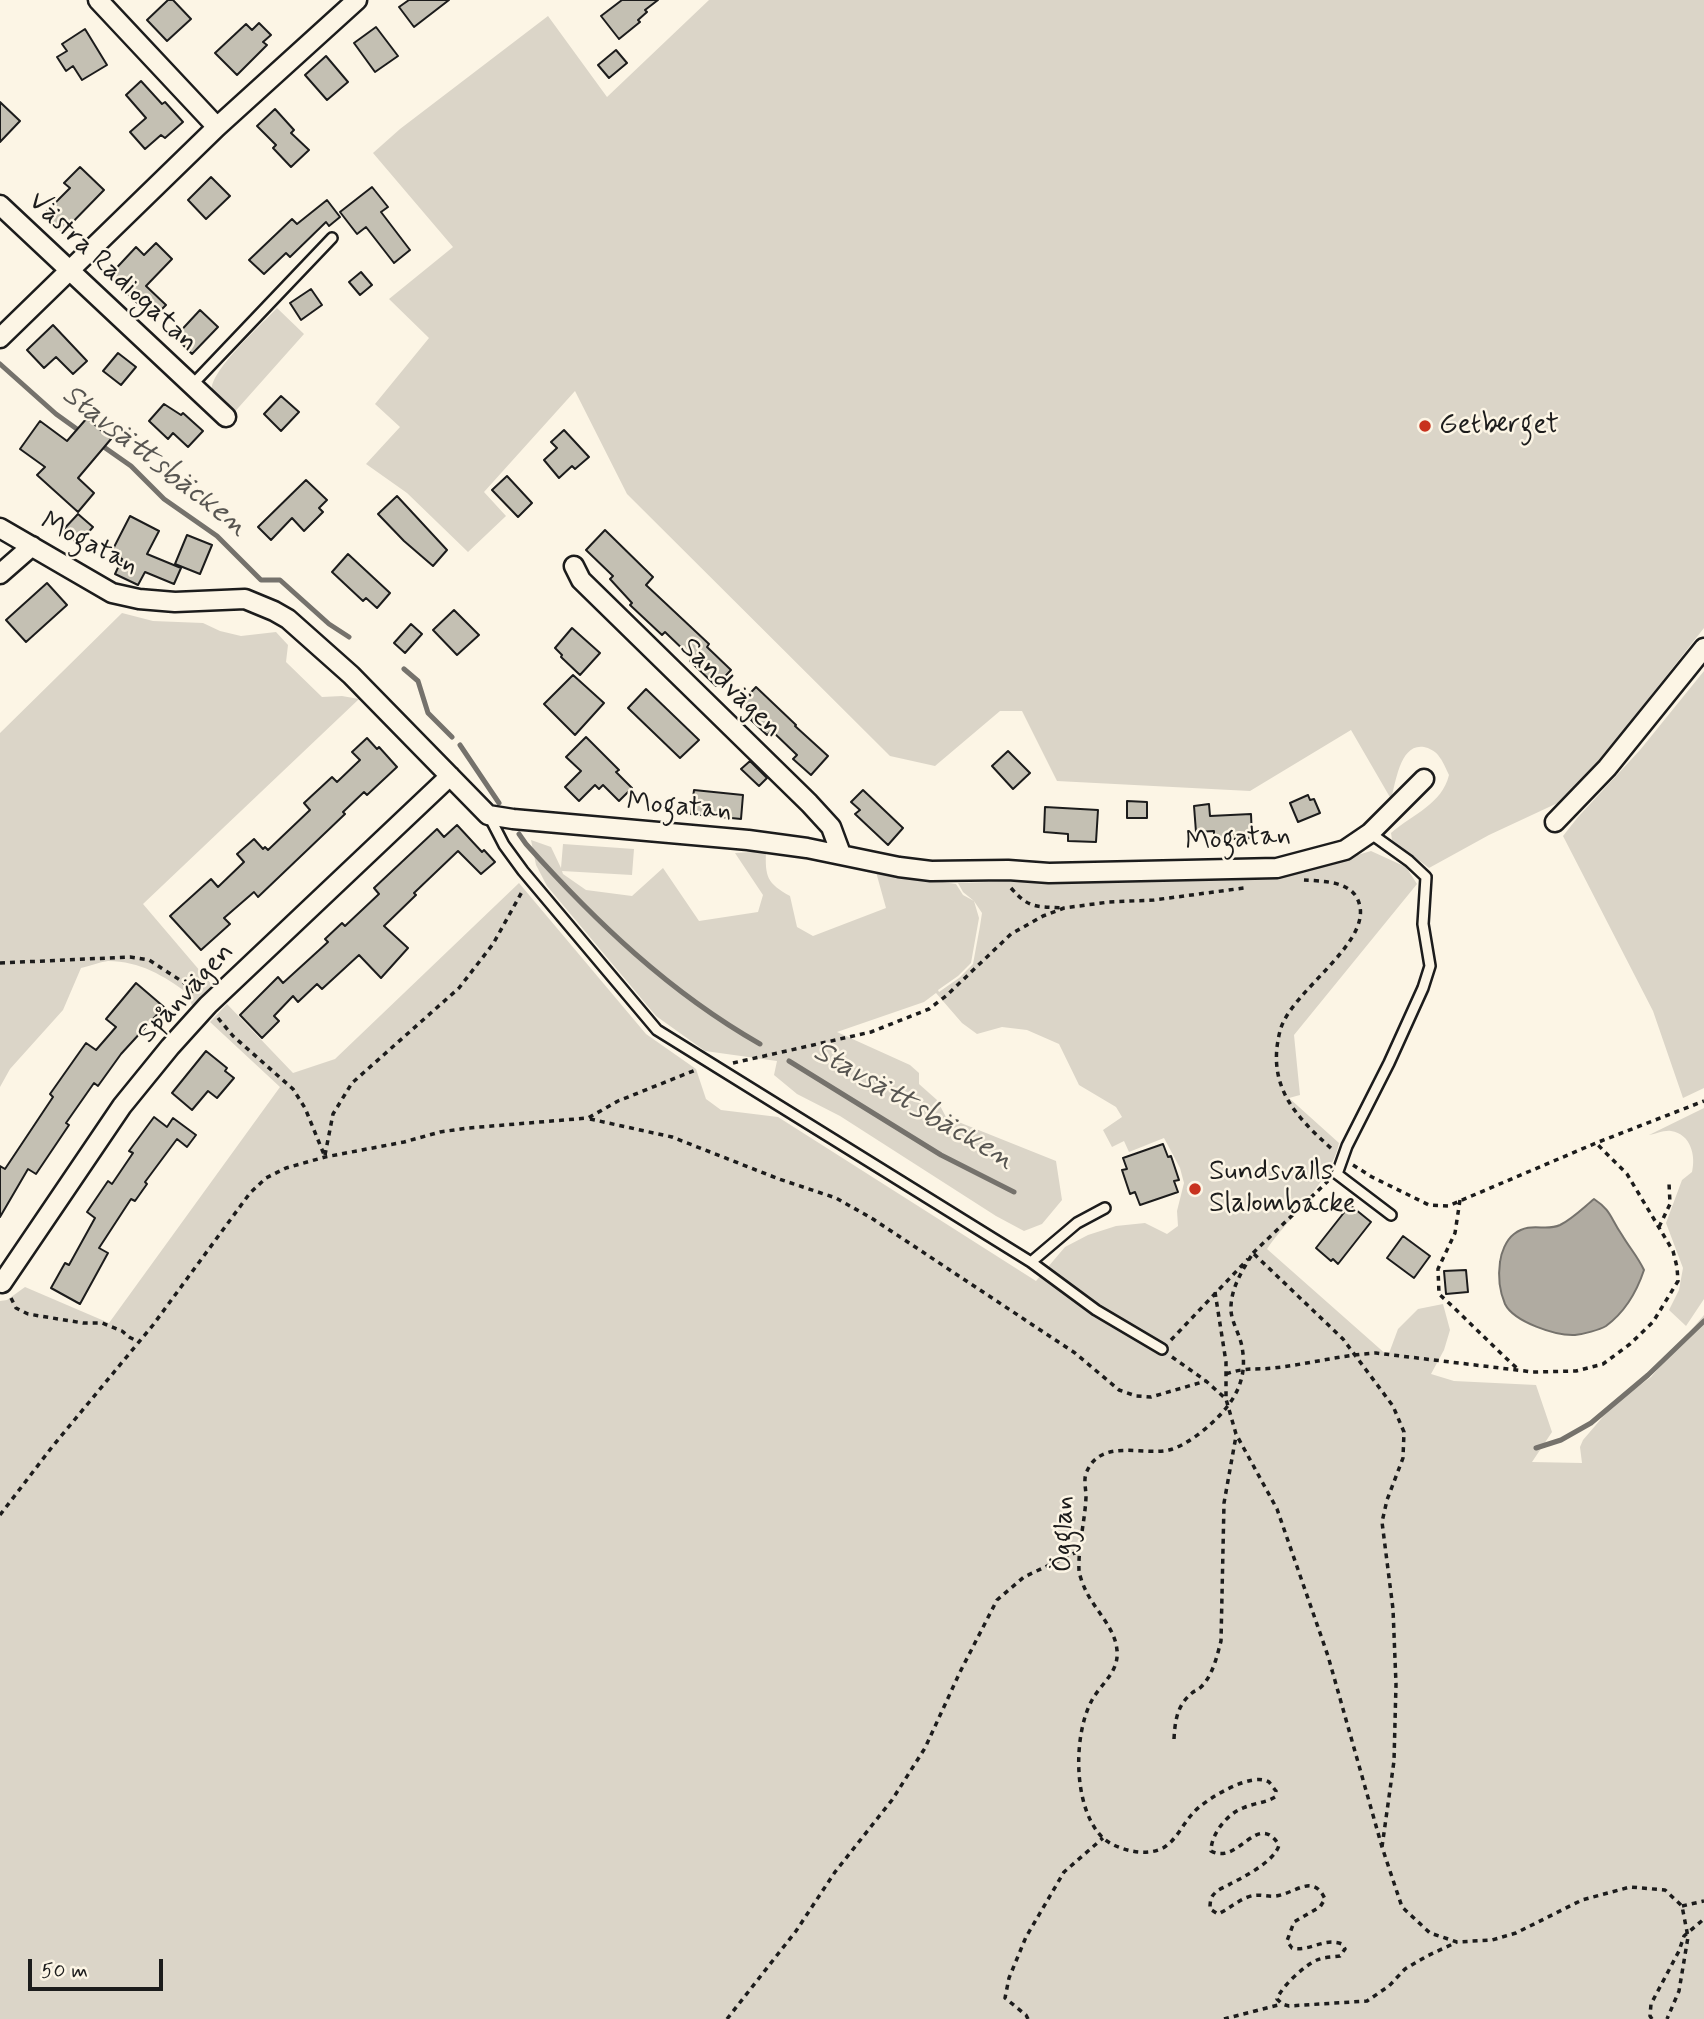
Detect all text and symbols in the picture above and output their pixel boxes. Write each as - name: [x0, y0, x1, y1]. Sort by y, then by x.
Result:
- street label: Västra Radiogatan: [20, 186, 204, 360]
- water label: Stavsättsbäcken: [54, 378, 254, 546]
- place label: Getberget: [1439, 409, 1559, 443]
- marker: Getberget: [1417, 418, 1433, 434]
- street label: Mogatan: [34, 506, 144, 584]
- street label: Sandvägen: [672, 632, 788, 746]
- street label: Mogatan: [625, 787, 733, 829]
- street label: Mogatan: [1184, 820, 1292, 860]
- street label: Spånvägen: [132, 936, 242, 1052]
- water label: Stavsättsbäcken: [806, 1035, 1020, 1179]
- place label: Sundsvalls Slalombacke: [1209, 1156, 1356, 1222]
- marker: Sundsvalls Slalombacke: [1187, 1181, 1203, 1197]
- street label: Ögglan: [1048, 1495, 1082, 1573]
- scale bar: [32, 1946, 166, 1990]
- text: 50 m: [41, 1957, 88, 1985]

